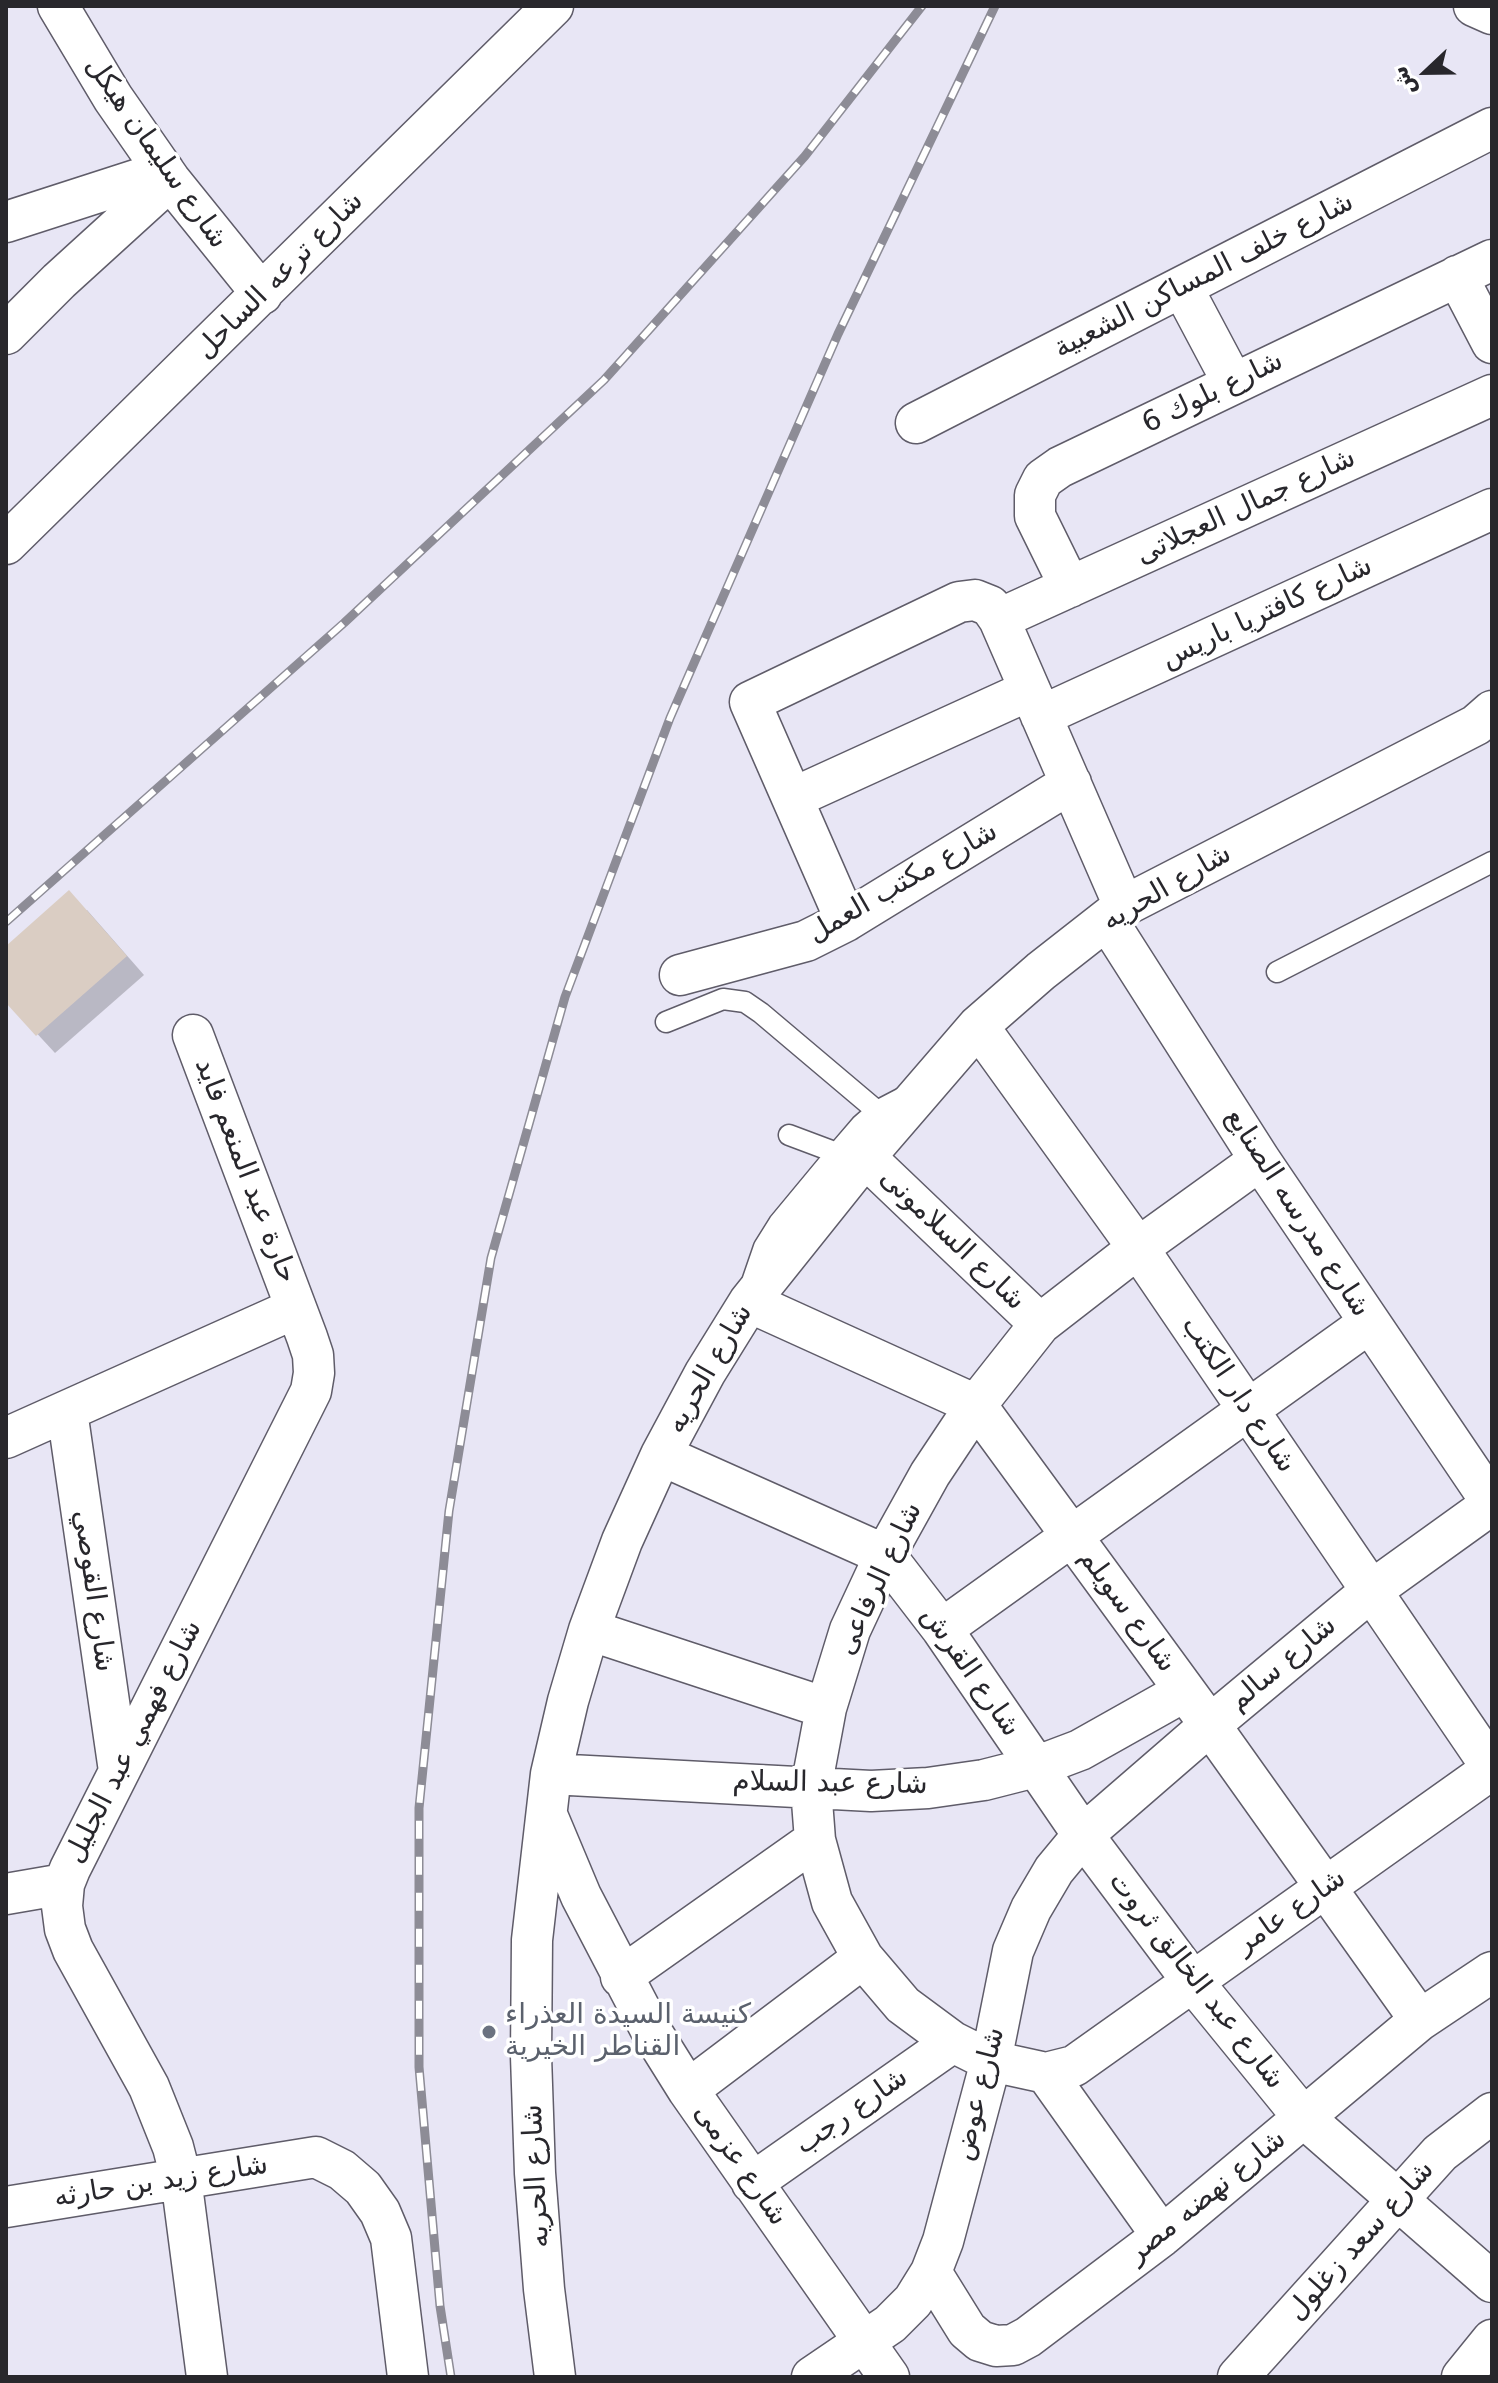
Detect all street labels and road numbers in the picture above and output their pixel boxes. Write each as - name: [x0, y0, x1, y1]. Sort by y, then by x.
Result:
- street label: شارع سليمان هيكل: [77, 51, 235, 255]
- street label: شارع ترعه الساحل: [189, 185, 371, 367]
- street label: شارع خلف المساكن الشعبية: [1049, 186, 1359, 366]
- street label: شارع بلوك 6: [1137, 344, 1289, 442]
- street label: شارع جمال العجلاتى: [1131, 441, 1361, 573]
- street label: شارع كافتريا باريس: [1156, 549, 1378, 677]
- street label: شارع مكتب العمل: [802, 815, 1004, 951]
- street label: شارع الحريه: [1096, 838, 1238, 938]
- street label: حارة عبد المنعم فايد: [187, 1054, 303, 1288]
- street label: شارع مدرسه الصنايع: [1217, 1102, 1377, 1324]
- street label: شارع السلامونى: [872, 1162, 1032, 1318]
- street label: شارع الحريه: [660, 1298, 760, 1440]
- street label: شارع دار الكتب: [1173, 1310, 1303, 1480]
- street label: شارع الرفاعى: [830, 1497, 930, 1661]
- street label: شارع القوصي: [65, 1508, 121, 1674]
- street label: شارع سويلم: [1071, 1543, 1183, 1679]
- street label: شارع القرش: [913, 1600, 1027, 1744]
- street label: شارع سالم: [1222, 1609, 1344, 1719]
- street label: شارع فهمي عبد الجليل: [58, 1615, 210, 1869]
- street label: شارع عبد السلام: [732, 1765, 928, 1803]
- street label: شارع عامر: [1229, 1862, 1353, 1962]
- street label: شارع عبد الخالق ثروت: [1101, 1866, 1291, 2096]
- street label: شارع عوض: [947, 2024, 1013, 2164]
- street label: شارع رجب: [789, 2061, 915, 2163]
- street label: شارع عزمى: [686, 2097, 794, 2233]
- street label: شارع الحريه: [516, 2103, 558, 2249]
- street label: شارع نهضه مصر: [1121, 2123, 1293, 2271]
- street label: شارع زيد بن حارثه: [52, 2148, 270, 2216]
- street label: شارع سعد زغلول: [1280, 2154, 1442, 2328]

